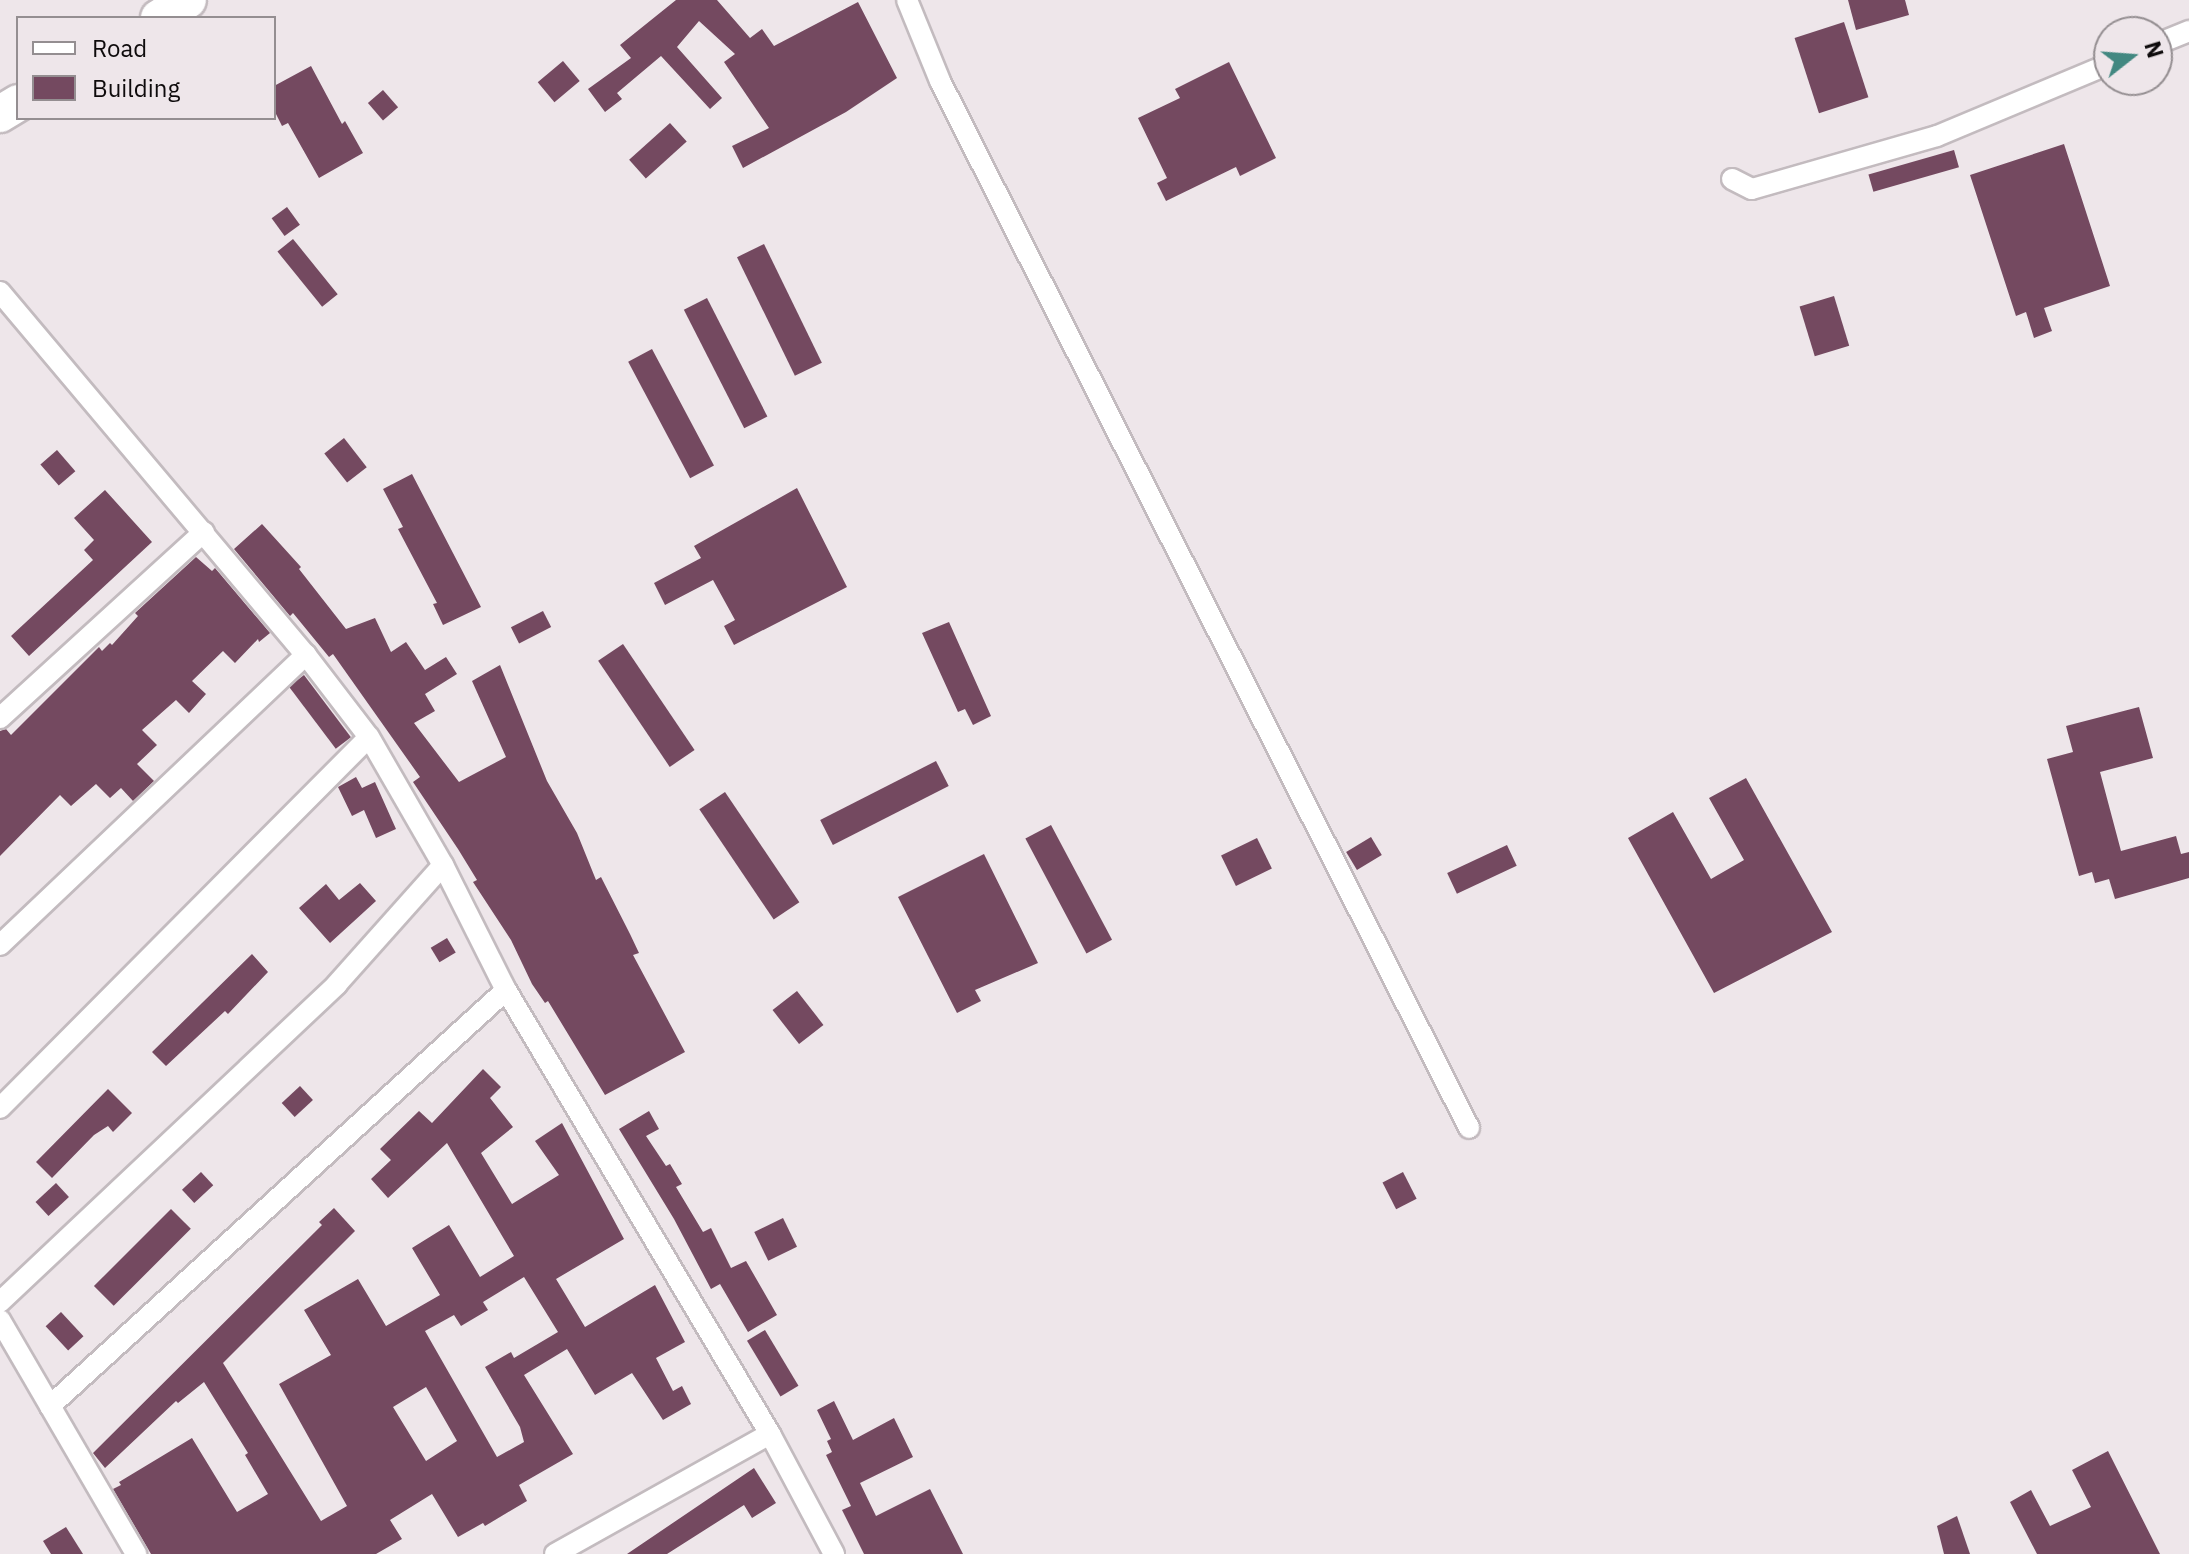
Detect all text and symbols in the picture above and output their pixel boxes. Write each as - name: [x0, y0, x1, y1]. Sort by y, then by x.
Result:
- legend: [16, 16, 276, 120]
- north arrow: [2093, 16, 2173, 96]
- text: Road: [92, 32, 147, 64]
- text: N: [2138, 38, 2171, 61]
- text: Building: [92, 72, 180, 104]

